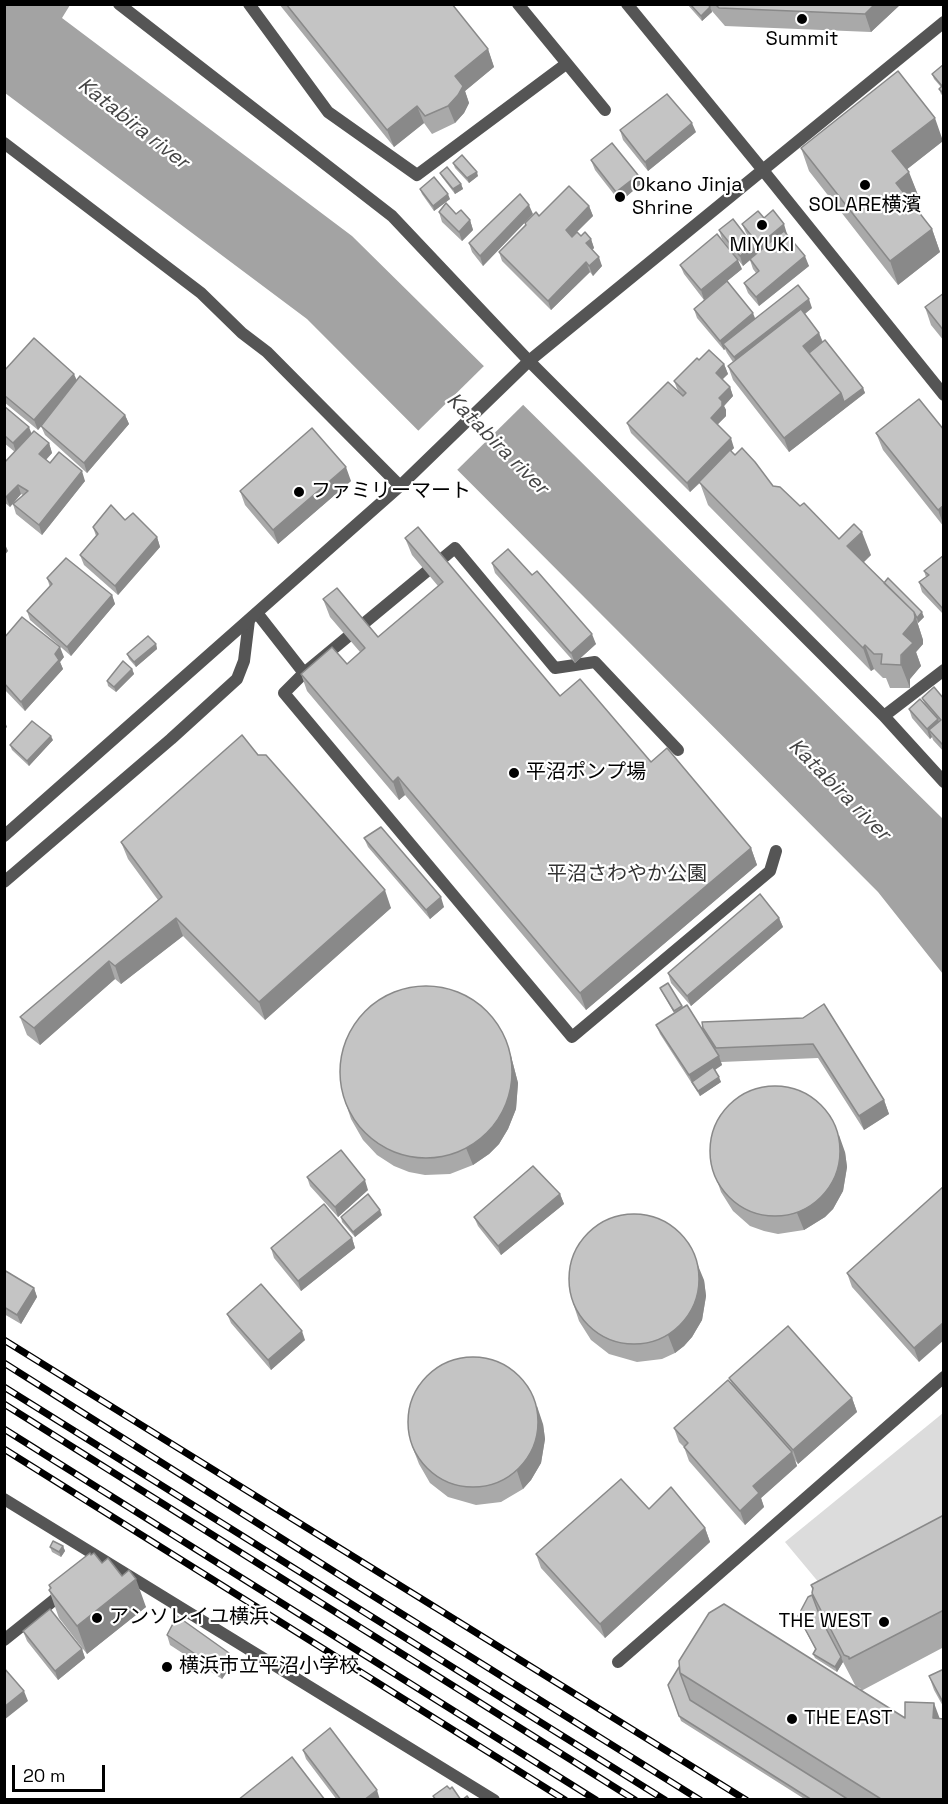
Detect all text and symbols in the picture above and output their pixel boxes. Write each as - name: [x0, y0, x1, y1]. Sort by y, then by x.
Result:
- marker: Summit: [795, 12, 809, 26]
- place label: Summit: [766, 28, 838, 52]
- water label: Katabira river: [72, 73, 194, 175]
- place label: Okano Jinja Shrine: [632, 174, 743, 221]
- marker: SOLARE横濱: [858, 178, 872, 192]
- marker: Okano Jinja Shrine: [613, 190, 627, 204]
- place label: SOLARE横濱: [808, 194, 922, 218]
- marker: MIYUKI: [755, 218, 769, 232]
- place label: MIYUKI: [730, 234, 794, 258]
- water label: Katabira river: [441, 388, 553, 500]
- place label: ファミリーマート: [311, 480, 471, 504]
- marker: ファミリーマート: [292, 485, 306, 499]
- water label: Katabira river: [783, 734, 895, 846]
- place label: 平沼ポンプ場: [526, 761, 646, 785]
- marker: 平沼ポンプ場: [507, 766, 521, 780]
- park label: 平沼さわやか公園: [547, 863, 707, 887]
- place label: アンソレイユ横浜: [109, 1606, 269, 1630]
- place label: THE WEST: [779, 1610, 872, 1634]
- marker: アンソレイユ横浜: [90, 1611, 104, 1625]
- marker: THE WEST: [877, 1615, 891, 1629]
- place label: 横浜市立平沼小学校: [179, 1655, 359, 1679]
- marker: 横浜市立平沼小学校: [160, 1660, 174, 1674]
- place label: THE EAST: [804, 1707, 893, 1731]
- marker: THE EAST: [785, 1712, 799, 1726]
- scale bar: [15, 1753, 108, 1791]
- text: 20 m: [23, 1764, 66, 1787]

